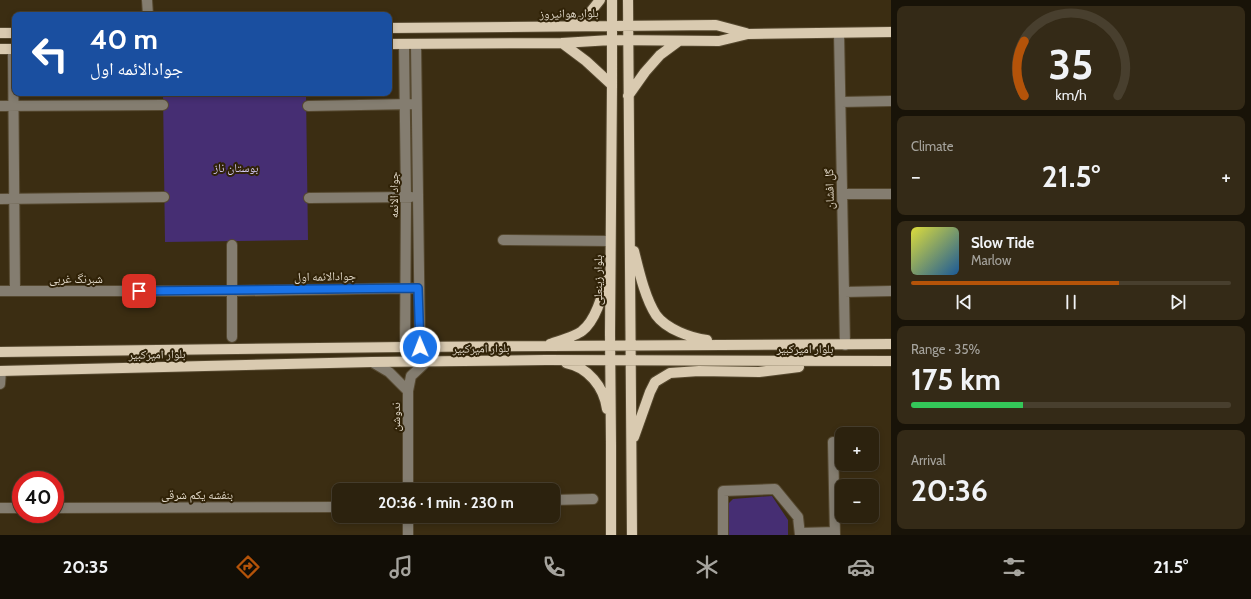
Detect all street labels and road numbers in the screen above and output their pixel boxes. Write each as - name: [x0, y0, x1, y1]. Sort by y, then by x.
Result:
- street label: بلوار هوانیروز: [538, 5, 599, 21]
- street label: گل افشان: [821, 169, 837, 209]
- street label: جواد الائمه: [386, 171, 401, 218]
- street label: بلوار زینعلی: [590, 255, 605, 305]
- street label: جوادالائمه اول: [294, 268, 357, 284]
- street label: شبرنگ غربی: [49, 271, 103, 286]
- street label: بلوار امیرکبیر: [451, 340, 510, 356]
- street label: بلوار امیرکبیر: [775, 341, 834, 356]
- street label: بلوار امیرکبیر: [127, 346, 186, 362]
- street label: ندوشن: [388, 402, 403, 432]
- street label: بنفشه یکم شرقی: [161, 487, 233, 503]

